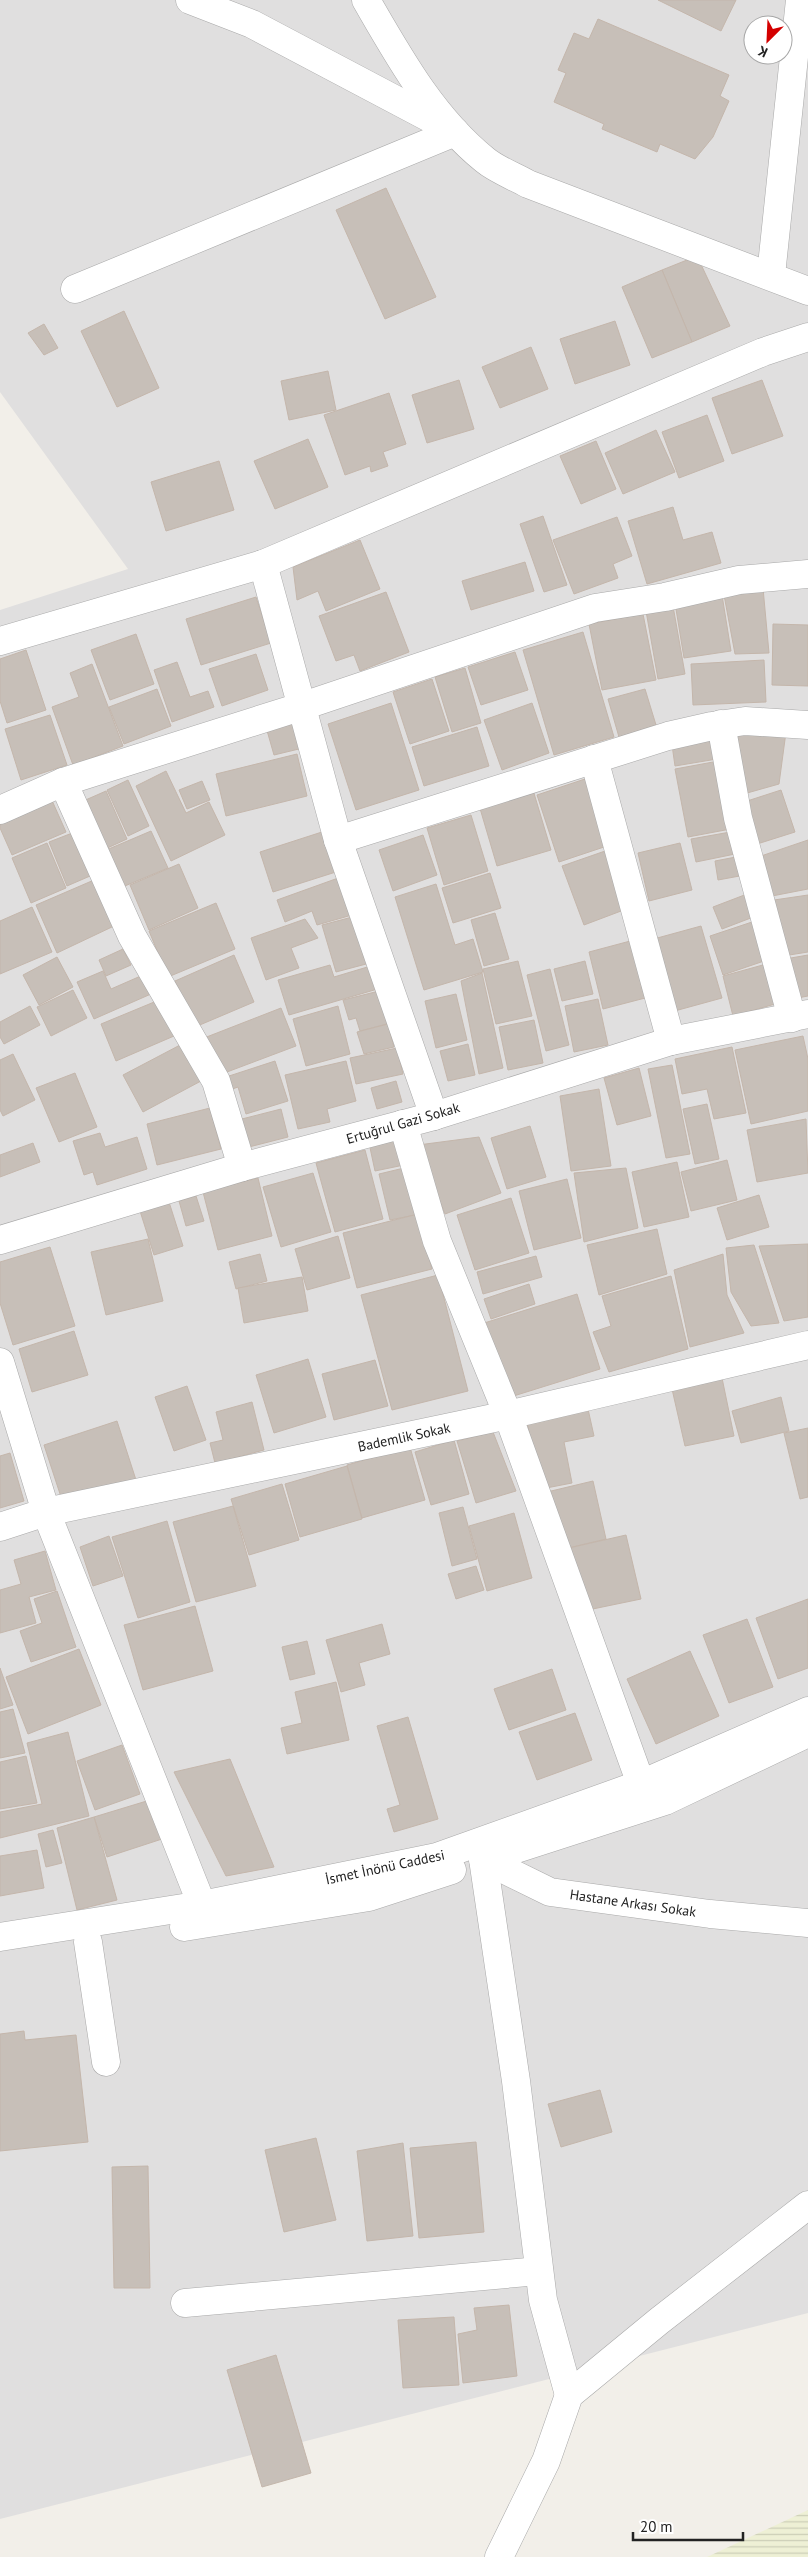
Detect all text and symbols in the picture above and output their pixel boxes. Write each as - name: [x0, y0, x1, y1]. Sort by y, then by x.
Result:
- north arrow: [743, 15, 793, 65]
- text: K: [755, 42, 770, 62]
- street label: Ertuğrul Gazi Sokak: [344, 1098, 462, 1148]
- street label: Bademlik Sokak: [356, 1418, 452, 1456]
- street label: İsmet İnönü Caddesi: [324, 1846, 446, 1888]
- street label: Hastane Arkası Sokak: [569, 1885, 698, 1921]
- scale bar: [633, 2510, 743, 2542]
- text: 20 m: [640, 2517, 673, 2536]

